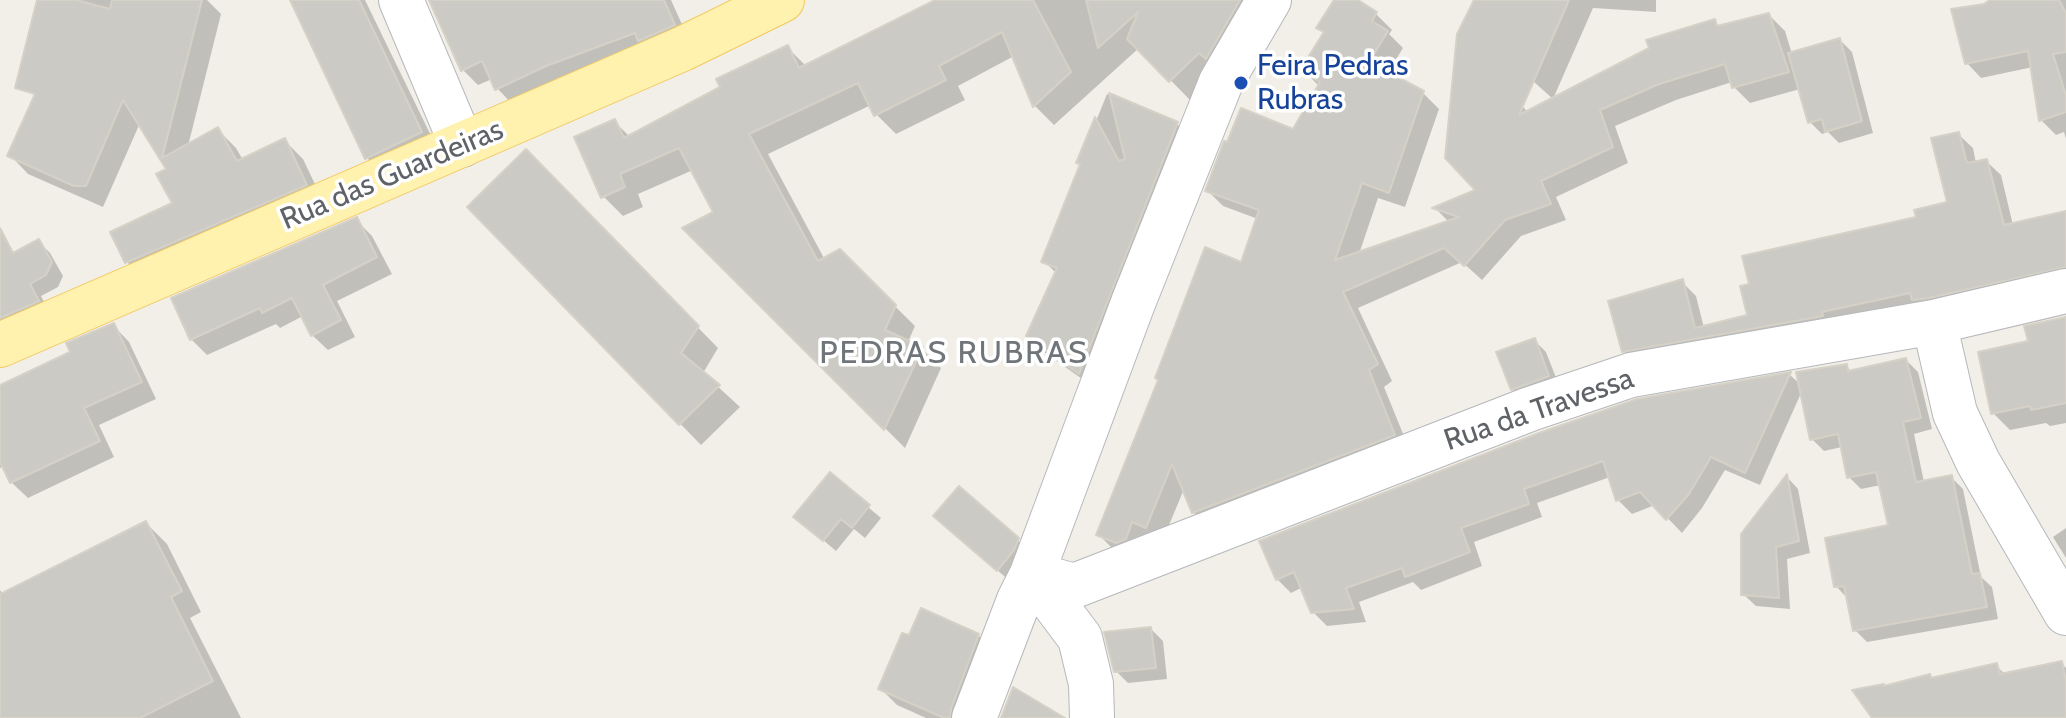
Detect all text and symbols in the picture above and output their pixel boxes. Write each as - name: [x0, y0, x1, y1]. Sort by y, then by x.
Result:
- place label: Feira Pedras Rubras: [1257, 48, 1408, 118]
- marker: Feira Pedras Rubras: [1232, 74, 1250, 92]
- street label: Rua das Guardeiras: [275, 112, 509, 238]
- district label: PEDRAS RUBRAS: [819, 335, 1089, 373]
- street label: Rua da Travessa: [1440, 361, 1638, 459]

